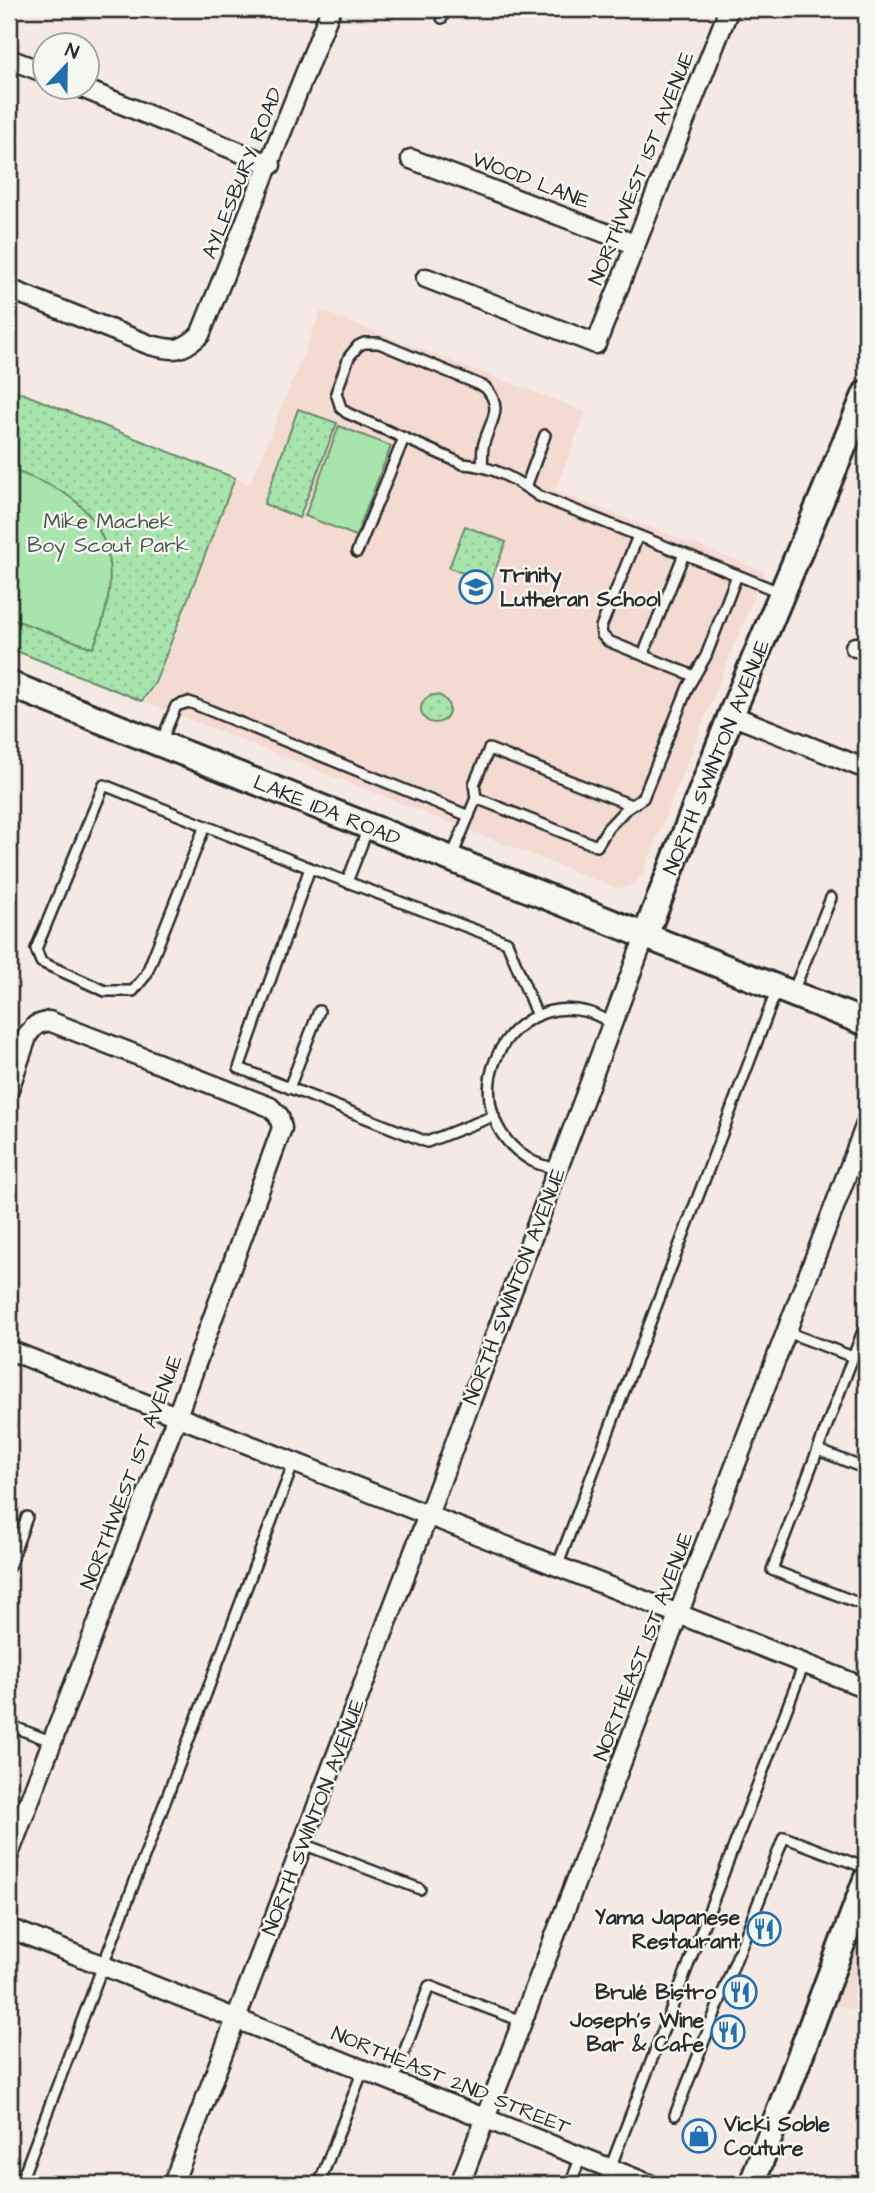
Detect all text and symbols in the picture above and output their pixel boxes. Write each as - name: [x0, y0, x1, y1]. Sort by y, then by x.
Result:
- north arrow: [32, 32, 102, 102]
- text: N: [61, 37, 82, 66]
- street label: NORTHWEST 1ST AVENUE: [581, 47, 702, 289]
- street label: AYLESBURY ROAD: [195, 83, 290, 263]
- street label: WOOD LANE: [468, 145, 594, 216]
- park label: Mike Machek Boy Scout Park: [27, 507, 189, 562]
- place label: Trinity Lutheran School: [499, 561, 661, 614]
- school or university icon: Trinity Lutheran School: [457, 568, 495, 606]
- street label: NORTH SWINTON AVENUE: [656, 635, 777, 879]
- street label: LAKE IDA ROAD: [249, 768, 405, 853]
- street label: NORTH SWINTON AVENUE: [456, 1163, 573, 1409]
- street label: NORTHWEST 1ST AVENUE: [73, 1350, 190, 1594]
- street label: NORTHEAST 1ST AVENUE: [586, 1527, 701, 1765]
- street label: NORTH SWINTON AVENUE: [255, 1694, 372, 1940]
- place label: Yama Japanese Restaurant: [595, 1903, 741, 1956]
- restaurant icon: Yama Japanese Restaurant: [745, 1910, 783, 1948]
- restaurant icon: Brulé Bistro: [721, 1973, 759, 2011]
- place label: Brulé Bistro: [595, 1978, 716, 2007]
- place label: Joseph's Wine Bar & Cafe: [569, 2006, 705, 2059]
- restaurant icon: Joseph's Wine Bar & Cafe: [709, 2013, 747, 2051]
- street label: NORTHEAST 2ND STREET: [327, 2019, 576, 2142]
- place label: Vicki Soble Couture: [723, 2110, 831, 2163]
- shop icon: Vicki Soble Couture: [680, 2117, 718, 2155]

